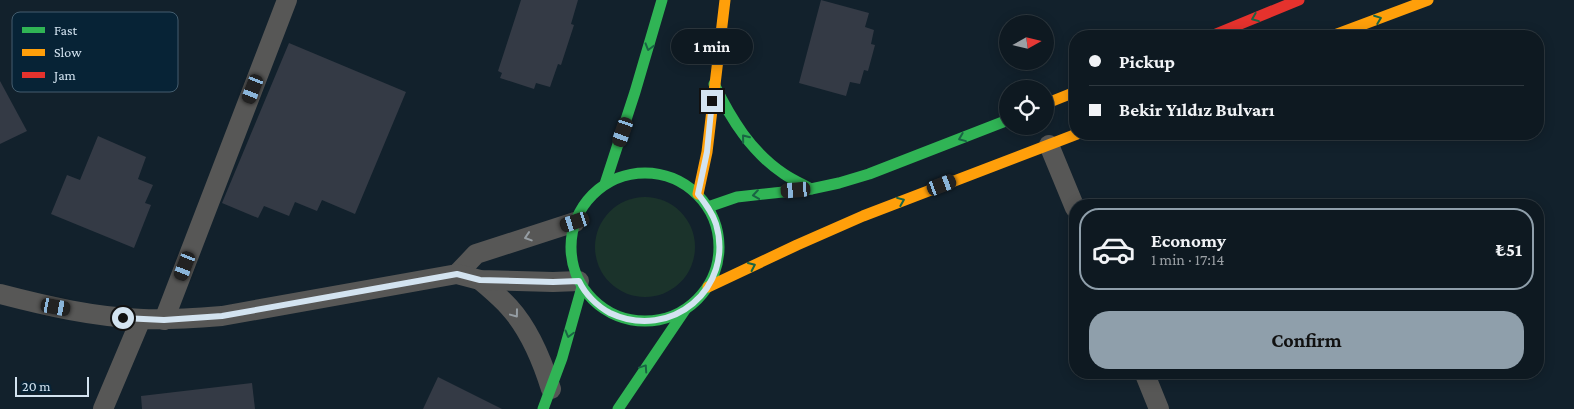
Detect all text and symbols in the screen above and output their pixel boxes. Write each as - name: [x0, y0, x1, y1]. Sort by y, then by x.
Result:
- legend: [12, 12, 178, 92]
- one-way arrow: [1251, 12, 1260, 22]
- north arrow: [999, 15, 1054, 70]
- map controls: [999, 15, 1054, 135]
- one-way arrow: [1373, 15, 1382, 25]
- text: Fast: [54, 22, 78, 38]
- callout: 1 min: [671, 28, 753, 64]
- text: 1 min: [694, 38, 730, 55]
- one-way arrow: [645, 43, 655, 51]
- text: Slow: [54, 44, 82, 60]
- text: Pickup: [1119, 51, 1175, 72]
- text: Jam: [52, 67, 76, 83]
- car: [240, 72, 265, 106]
- button: locate: [999, 80, 1054, 135]
- route end: [701, 90, 723, 112]
- text: Bekir Yıldız Bulvarı: [1119, 99, 1274, 120]
- car: [611, 115, 634, 149]
- one-way arrow: [958, 132, 967, 142]
- one-way arrow: [742, 135, 750, 144]
- car: [925, 173, 958, 197]
- car: [780, 181, 811, 199]
- one-way arrow: [752, 189, 760, 200]
- one-way arrow: [896, 197, 905, 207]
- car: [558, 210, 591, 234]
- icon: car: [1091, 227, 1136, 272]
- text: Economy: [1151, 230, 1226, 251]
- one-way arrow: [525, 232, 533, 242]
- text: ₺51: [1496, 239, 1522, 260]
- car: [172, 249, 197, 283]
- text: 1 min · 17:14: [1151, 251, 1224, 268]
- one-way arrow: [747, 262, 756, 273]
- car: [39, 297, 72, 317]
- route start: [112, 307, 134, 329]
- one-way arrow: [509, 308, 517, 317]
- button: Confirm: [1089, 311, 1524, 369]
- one-way arrow: [564, 330, 575, 338]
- one-way arrow: [638, 364, 648, 373]
- scale bar: [15, 374, 89, 397]
- text: 20 m: [22, 378, 50, 394]

